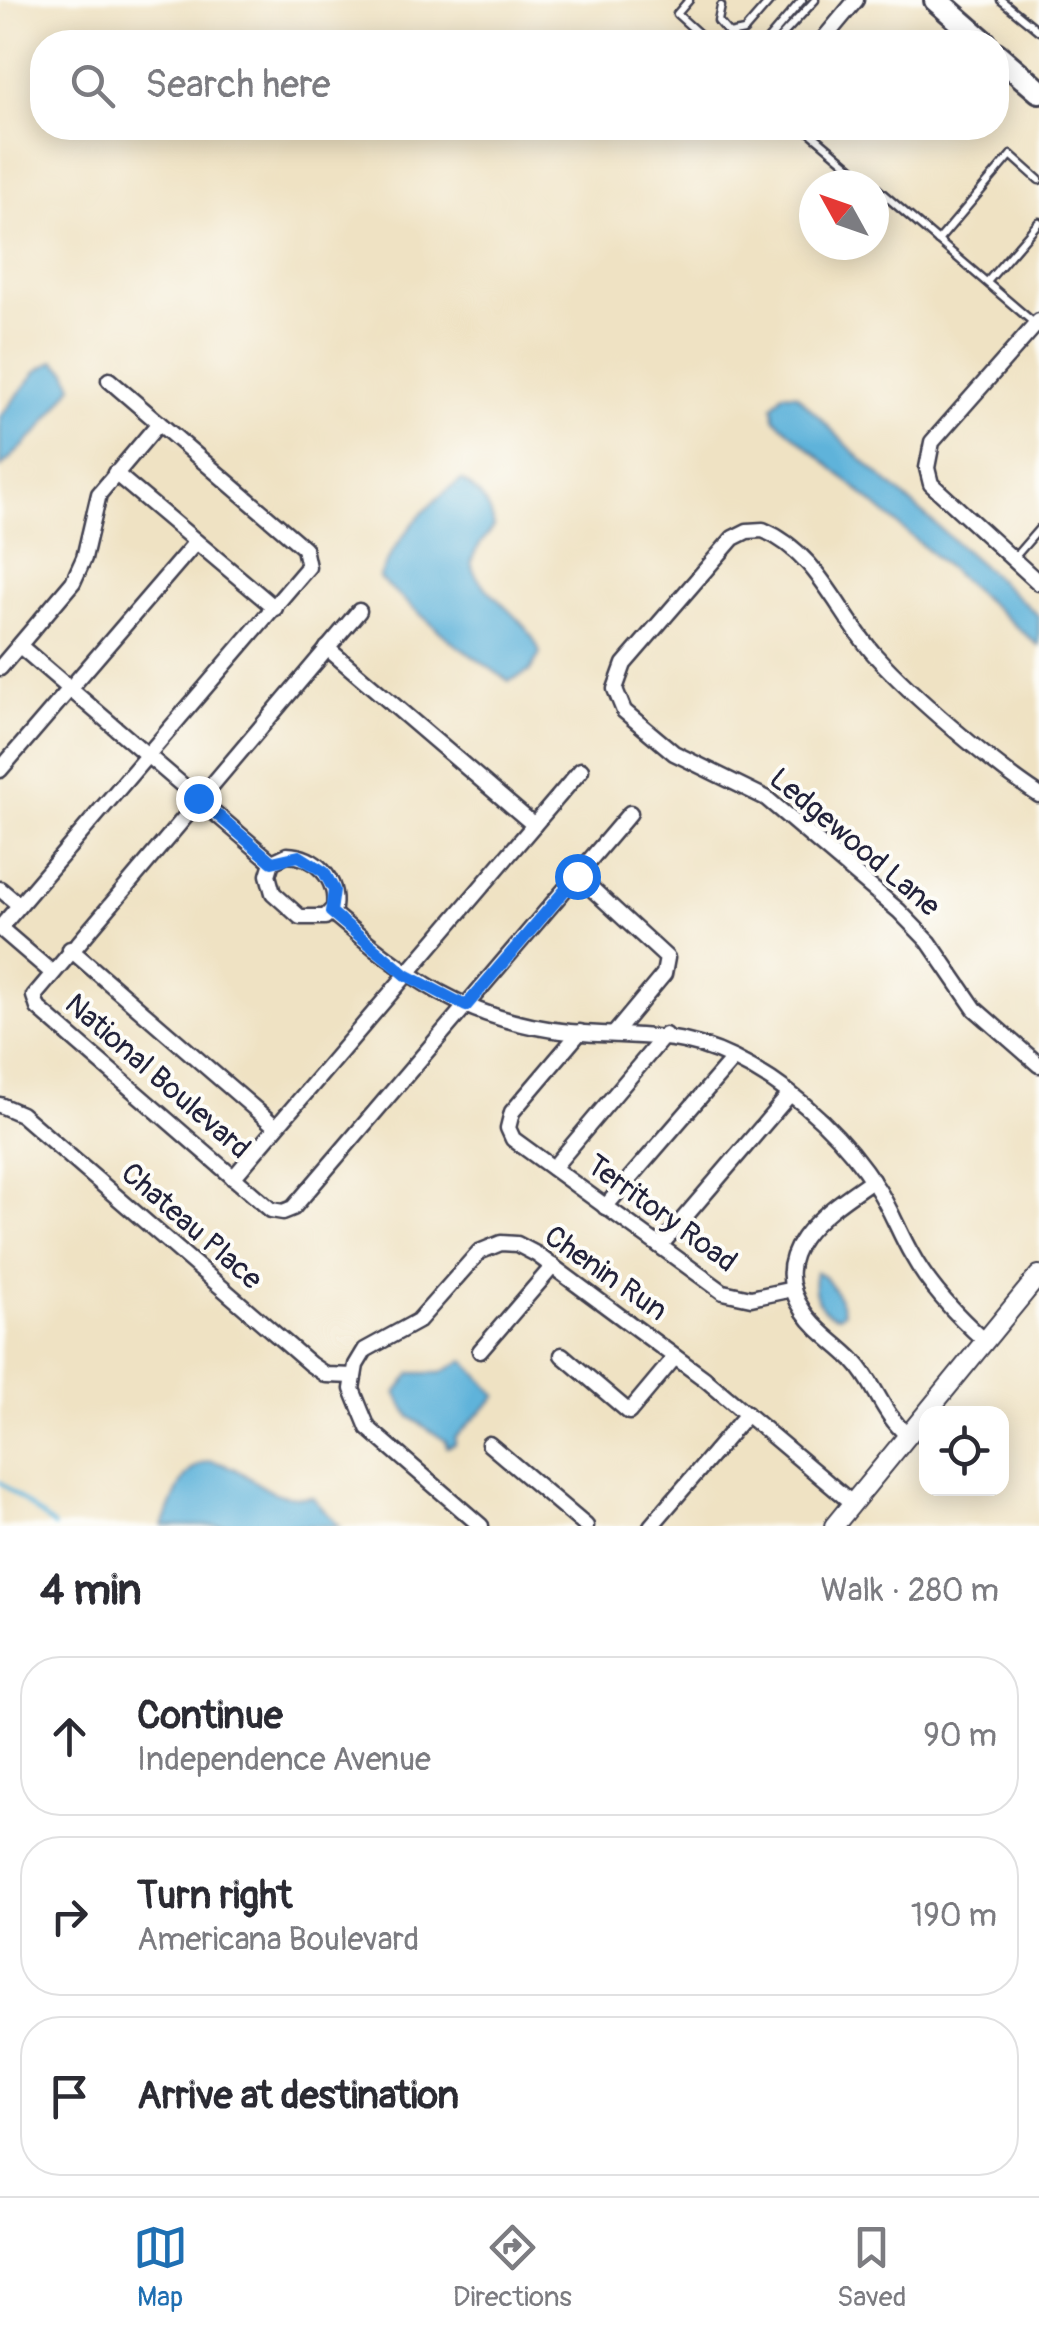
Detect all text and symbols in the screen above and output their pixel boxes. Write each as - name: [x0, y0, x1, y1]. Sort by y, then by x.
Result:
- search box: [30, 30, 1009, 140]
- icon: search: [65, 58, 120, 113]
- text: Search here: [145, 61, 331, 109]
- north arrow: [799, 170, 889, 260]
- street label: Ledgewood Lane: [762, 760, 948, 925]
- route end: [176, 776, 222, 822]
- route start: [555, 854, 601, 900]
- street label: National Boulevard: [57, 986, 258, 1167]
- street label: Territory Road: [579, 1146, 744, 1280]
- street label: Chateau Place: [113, 1155, 270, 1298]
- street label: Chenin Run: [537, 1218, 674, 1329]
- map controls: [919, 1406, 1009, 1496]
- button: locate: [919, 1406, 1009, 1496]
- text: 4 min: [40, 1565, 142, 1617]
- text: Walk · 280 m: [820, 1571, 999, 1611]
- text: Continue: [137, 1692, 283, 1740]
- icon: ahead: [42, 1709, 97, 1764]
- text: 90 m: [923, 1716, 997, 1756]
- text: Independence Avenue: [137, 1740, 431, 1780]
- text: Turn right: [137, 1872, 292, 1920]
- icon: right: [42, 1889, 97, 1944]
- text: 190 m: [911, 1896, 997, 1936]
- text: Americana Boulevard: [137, 1920, 419, 1960]
- icon: arrive: [42, 2069, 97, 2124]
- text: Arrive at destination: [137, 2072, 459, 2120]
- tab: Map: [133, 2220, 188, 2315]
- tab: Directions: [453, 2220, 572, 2315]
- tab: Saved: [837, 2220, 906, 2315]

